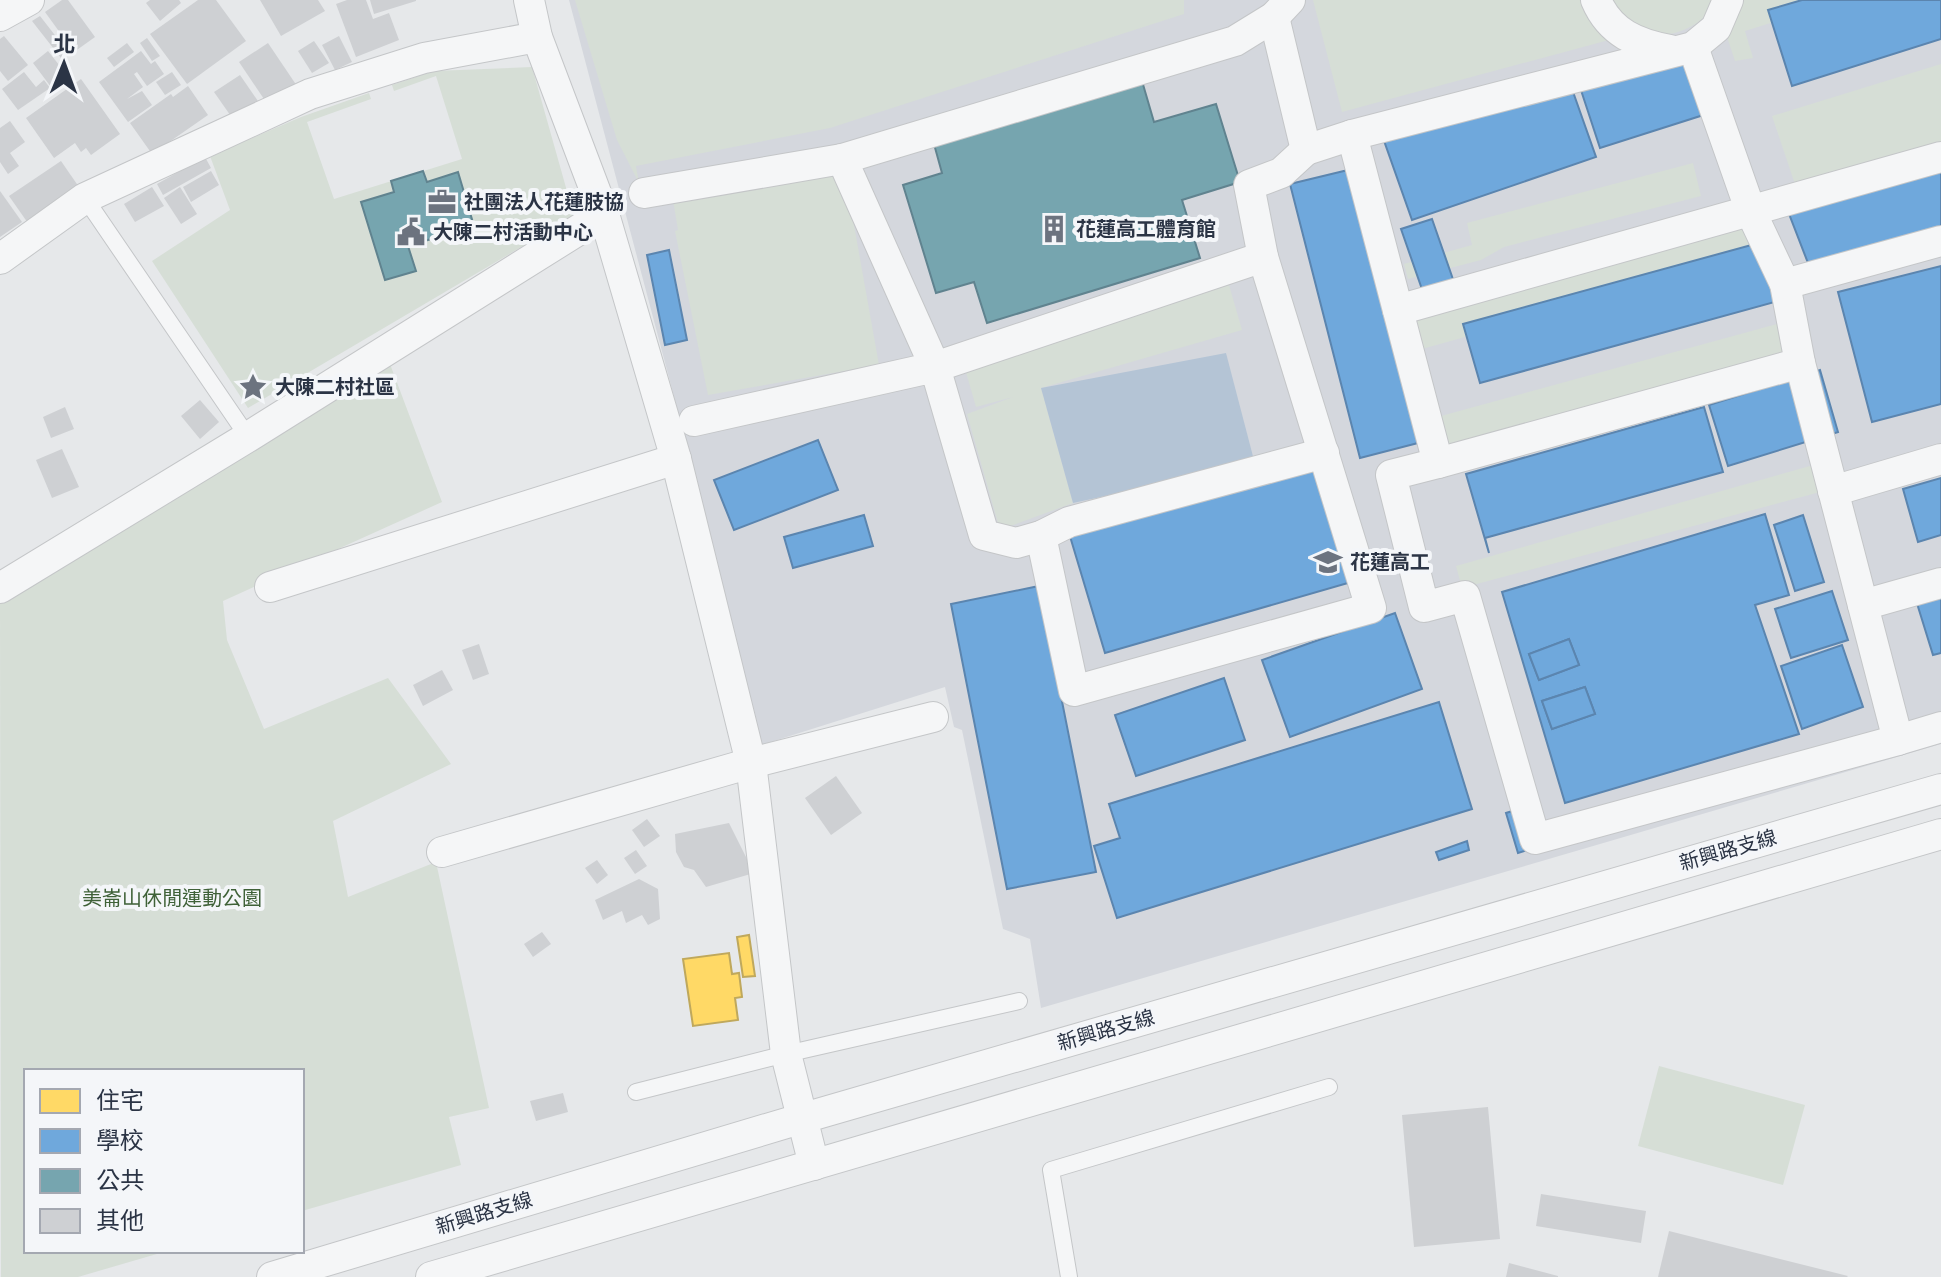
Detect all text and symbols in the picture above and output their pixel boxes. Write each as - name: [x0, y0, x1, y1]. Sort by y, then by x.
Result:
- north arrow: [24, 24, 104, 104]
- text: 北: [53, 30, 76, 57]
- office icon: 社團法人花蓮肢協: [427, 187, 457, 217]
- place label: 社團法人花蓮肢協: [464, 189, 624, 213]
- building icon: 花蓮高工體育館: [1039, 214, 1069, 244]
- place label: 花蓮高工體育館: [1076, 216, 1216, 240]
- public building icon: 大陳二村活動中心: [396, 217, 426, 247]
- place label: 大陳二村活動中心: [433, 219, 593, 243]
- place icon: 大陳二村社區: [238, 372, 268, 402]
- place label: 大陳二村社區: [275, 374, 395, 398]
- school or university icon: 花蓮高工: [1313, 547, 1343, 577]
- place label: 花蓮高工: [1350, 549, 1430, 573]
- street label: 新興路支線: [1676, 824, 1779, 874]
- park label: 美崙山休閒運動公園: [82, 885, 262, 909]
- street label: 新興路支線: [1054, 1004, 1157, 1054]
- legend: [24, 1069, 304, 1253]
- text: 住宅: [96, 1085, 144, 1114]
- text: 學校: [96, 1125, 144, 1154]
- text: 公共: [96, 1165, 144, 1194]
- street label: 新興路支線: [432, 1186, 535, 1238]
- text: 其他: [96, 1205, 144, 1234]

